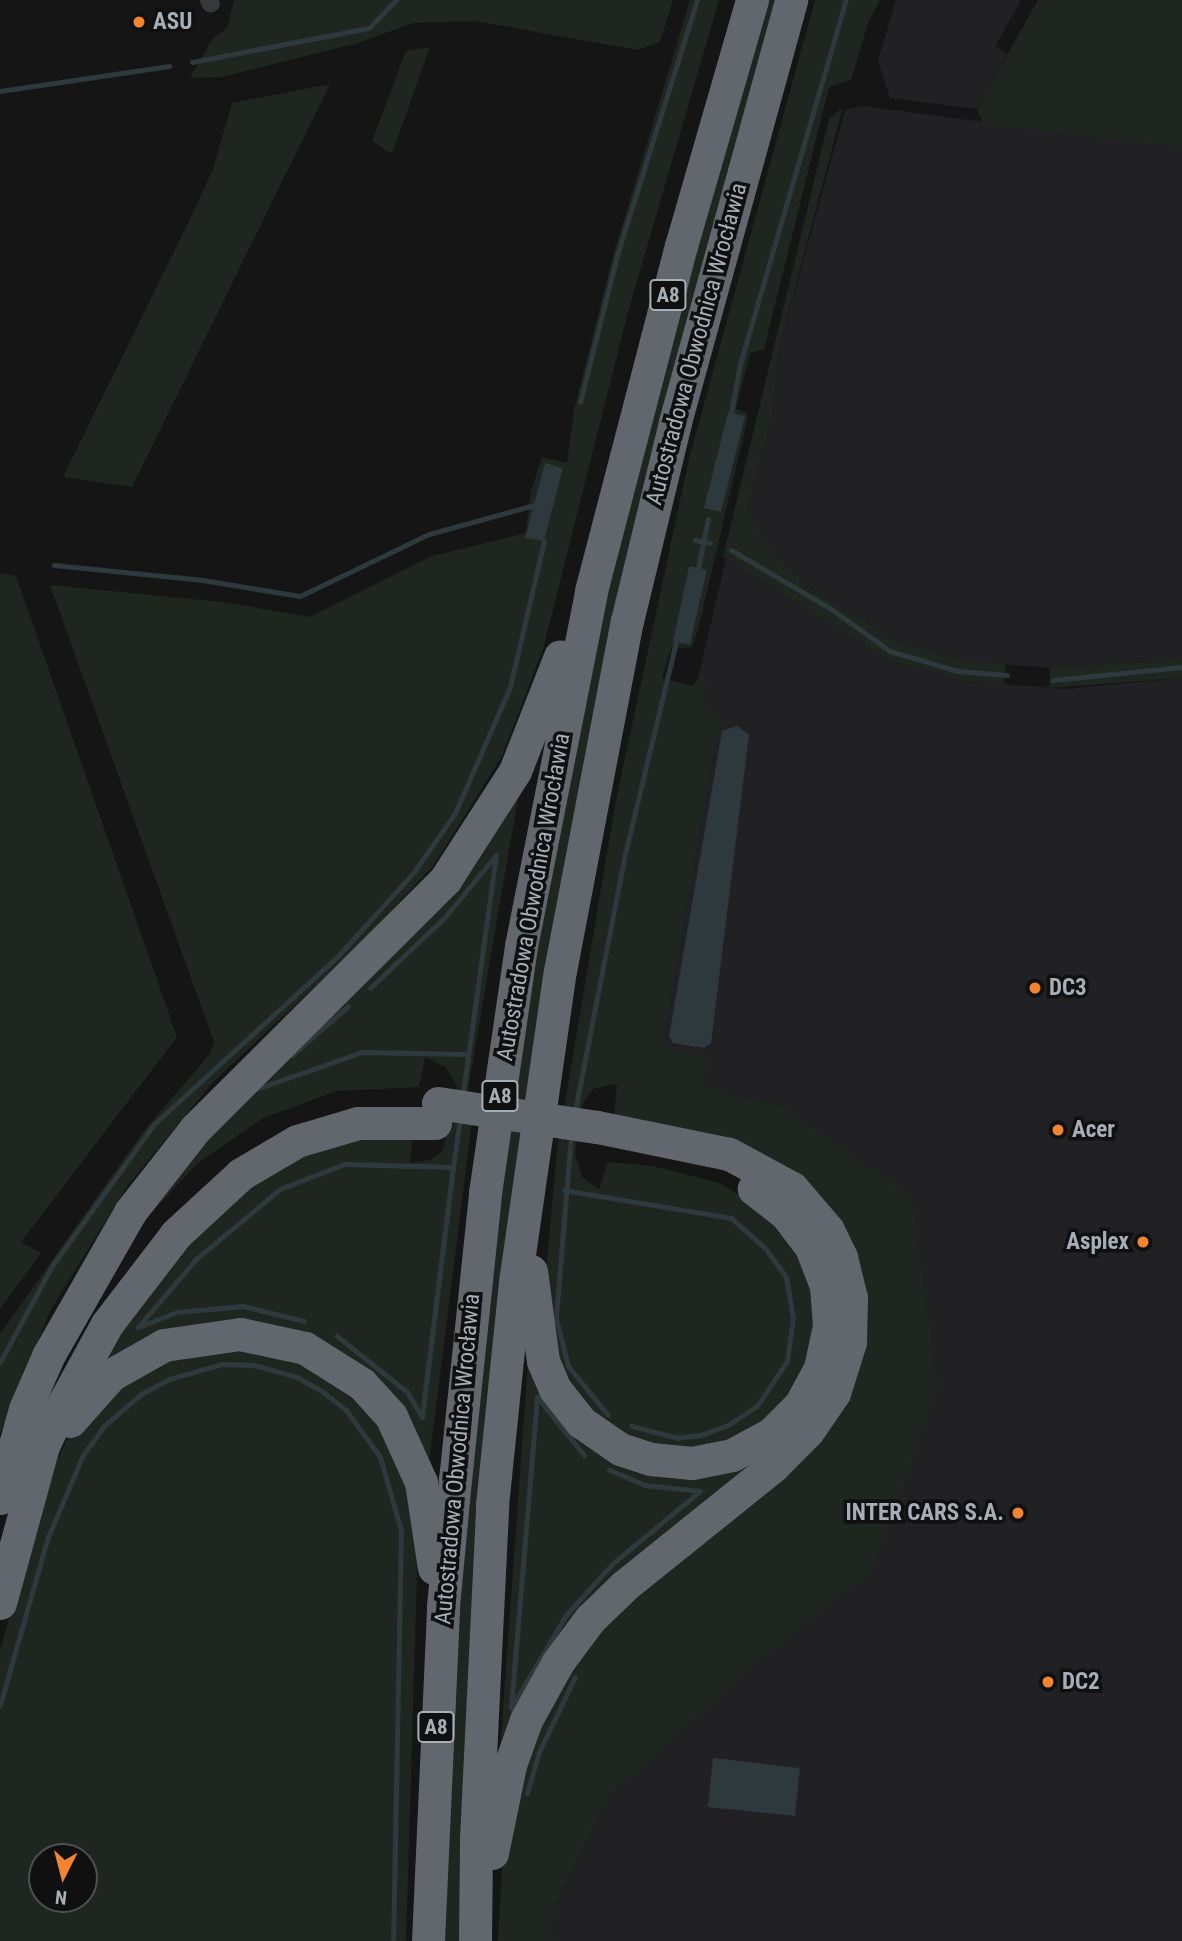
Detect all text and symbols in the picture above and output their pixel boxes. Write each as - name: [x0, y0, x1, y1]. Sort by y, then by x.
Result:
- place label: ASU: [153, 8, 192, 36]
- marker: ASU: [131, 14, 147, 30]
- street label: Autostradowa Obwodnica Wrocławia: [641, 180, 753, 508]
- road number: A8: [649, 278, 687, 312]
- street label: Autostradowa Obwodnica Wrocławia: [492, 731, 576, 1063]
- place label: DC3: [1049, 974, 1087, 1002]
- marker: DC3: [1027, 980, 1043, 996]
- road number: A8: [481, 1078, 519, 1114]
- place label: Acer: [1072, 1116, 1115, 1144]
- marker: Acer: [1050, 1122, 1066, 1138]
- place label: Asplex: [1066, 1228, 1129, 1256]
- marker: Asplex: [1135, 1234, 1151, 1250]
- street label: Autostradowa Obwodnica Wrocławia: [430, 1292, 486, 1626]
- place label: INTER CARS S.A.: [845, 1499, 1004, 1527]
- marker: INTER CARS S.A.: [1010, 1505, 1026, 1521]
- place label: DC2: [1062, 1668, 1100, 1696]
- marker: DC2: [1040, 1674, 1056, 1690]
- road number: A8: [417, 1710, 455, 1744]
- north arrow: [28, 1843, 98, 1913]
- text: N: [54, 1885, 68, 1909]

